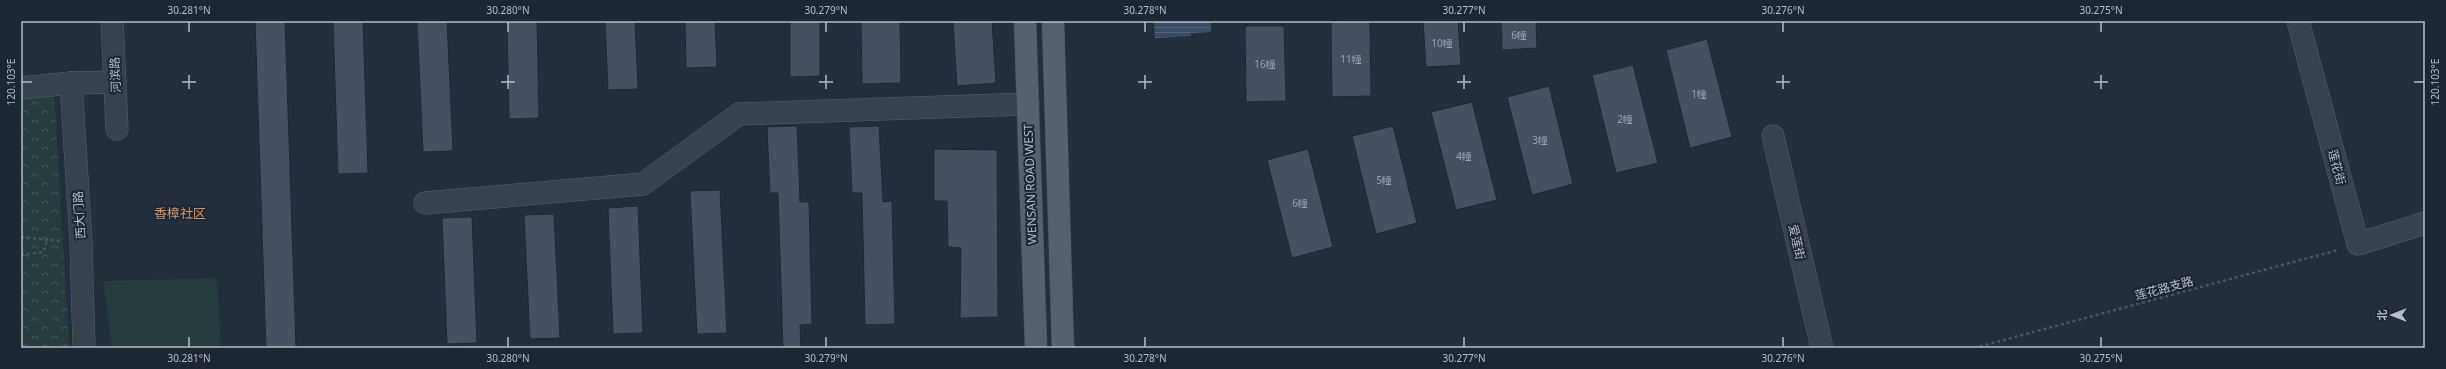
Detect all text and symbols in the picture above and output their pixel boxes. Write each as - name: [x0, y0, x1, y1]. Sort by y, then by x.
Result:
- text: 30.281°N: [167, 3, 211, 17]
- text: 30.280°N: [486, 3, 530, 17]
- text: 30.279°N: [804, 3, 848, 17]
- text: 30.278°N: [1123, 3, 1167, 17]
- text: 30.277°N: [1442, 3, 1486, 17]
- text: 30.276°N: [1761, 3, 1805, 17]
- text: 30.275°N: [2079, 3, 2123, 17]
- house number: 6幢: [1511, 28, 1527, 42]
- house number: 10幢: [1431, 36, 1453, 50]
- house number: 11幢: [1340, 52, 1362, 66]
- street label: 河滨路: [106, 57, 124, 93]
- house number: 16幢: [1254, 57, 1276, 71]
- text: 120.103°E: [4, 59, 18, 105]
- text: 120.103°E: [2428, 59, 2442, 105]
- house number: 1幢: [1691, 87, 1707, 101]
- house number: 2幢: [1617, 112, 1633, 126]
- street label: WENSAN ROAD WEST: [1019, 123, 1041, 245]
- house number: 3幢: [1532, 133, 1548, 147]
- street label: 莲花街: [2324, 147, 2350, 187]
- house number: 4幢: [1456, 149, 1472, 163]
- house number: 5幢: [1376, 173, 1392, 187]
- street label: 西大门路: [69, 190, 89, 240]
- house number: 6幢: [1292, 196, 1308, 210]
- district label: 香樟社区: [154, 204, 206, 222]
- street label: 爱莲街: [1785, 223, 1809, 261]
- street label: 莲花路支路: [2133, 272, 2195, 304]
- north arrow: [2372, 295, 2412, 335]
- text: 北: [2374, 310, 2389, 321]
- text: 30.281°N: [167, 351, 211, 365]
- text: 30.280°N: [486, 351, 530, 365]
- text: 30.279°N: [804, 351, 848, 365]
- text: 30.278°N: [1123, 351, 1167, 365]
- text: 30.277°N: [1442, 351, 1486, 365]
- text: 30.276°N: [1761, 351, 1805, 365]
- text: 30.275°N: [2079, 351, 2123, 365]

